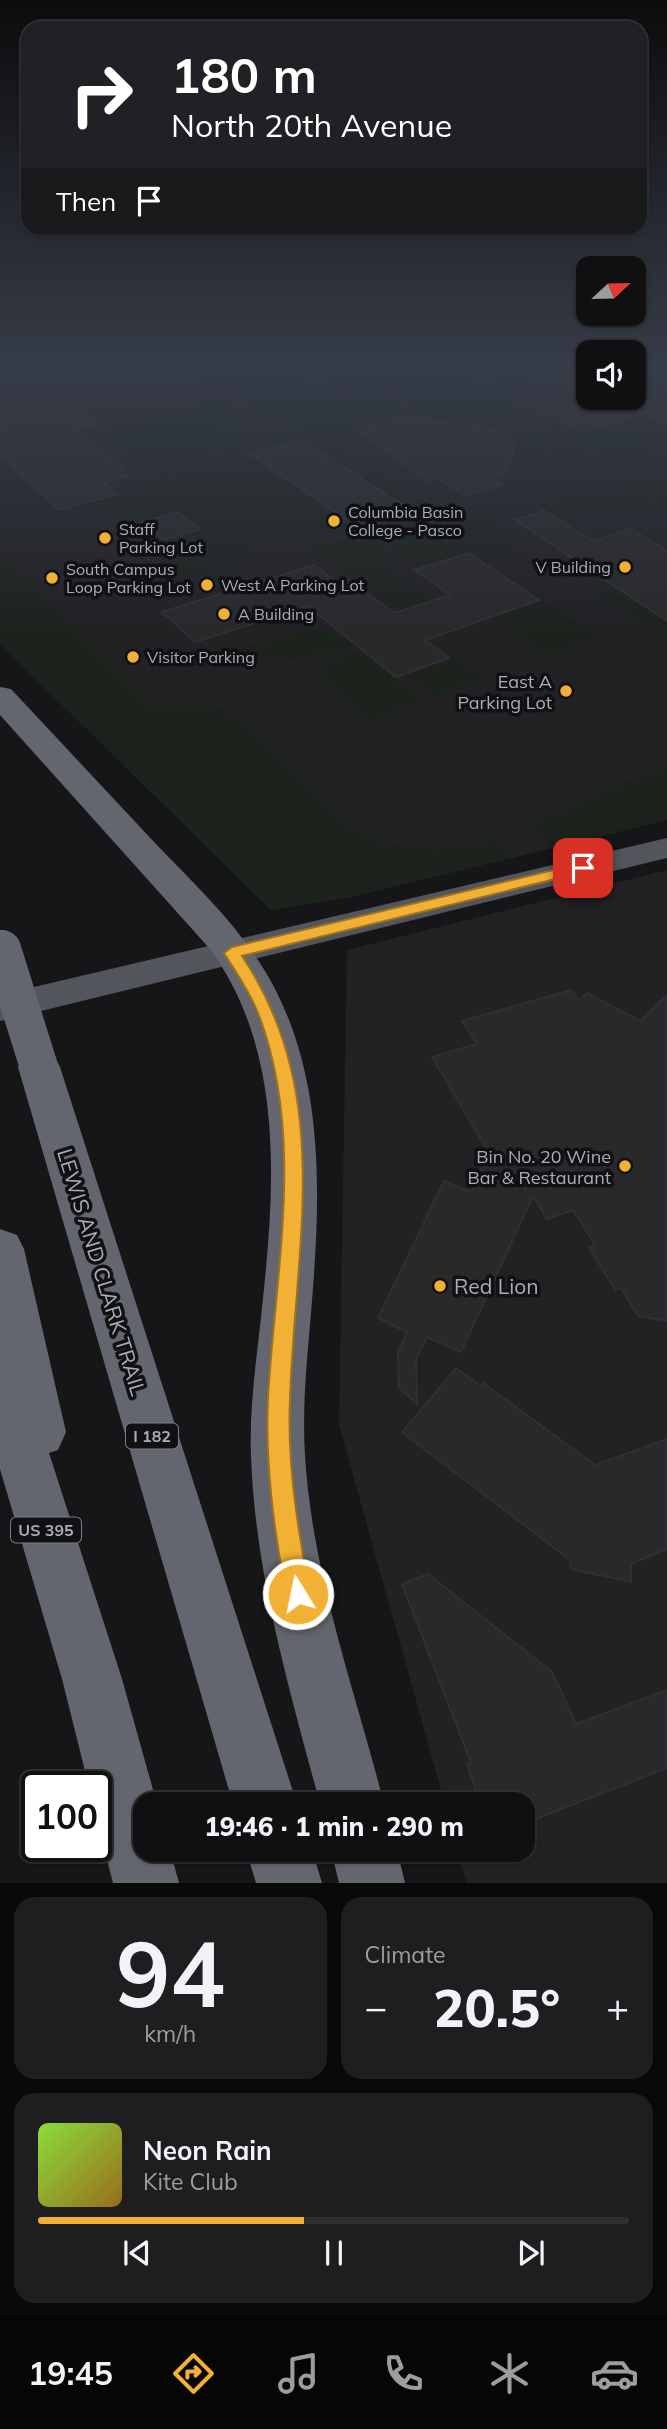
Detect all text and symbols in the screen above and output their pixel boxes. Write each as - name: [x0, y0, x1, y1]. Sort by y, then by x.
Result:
- text: 180 m: [171, 44, 317, 105]
- icon: right: [56, 49, 147, 140]
- text: North 20th Avenue: [171, 105, 452, 145]
- icon: arrive: [130, 182, 168, 220]
- text: Then: [56, 185, 116, 218]
- north arrow: [576, 256, 646, 326]
- map controls: [576, 256, 646, 410]
- button: sound: [576, 340, 646, 410]
- place label: Columbia Basin College - Pasco: [348, 502, 463, 540]
- marker: Columbia Basin College - Pasco: [326, 513, 342, 529]
- place label: Staff Parking Lot: [119, 519, 203, 557]
- marker: Staff Parking Lot: [97, 530, 113, 546]
- place label: V Building: [535, 557, 611, 577]
- place label: South Campus Loop Parking Lot: [66, 559, 191, 597]
- marker: V Building: [617, 559, 633, 575]
- marker: South Campus Loop Parking Lot: [44, 570, 60, 586]
- place label: West A Parking Lot: [221, 575, 365, 595]
- marker: West A Parking Lot: [199, 577, 215, 593]
- place label: A Building: [238, 604, 314, 624]
- marker: A Building: [216, 606, 232, 622]
- place label: Visitor Parking: [147, 647, 255, 667]
- marker: Visitor Parking: [125, 649, 141, 665]
- place label: East A Parking Lot: [458, 670, 552, 714]
- marker: East A Parking Lot: [558, 683, 574, 699]
- pin: [553, 838, 613, 898]
- icon: arrive: [564, 849, 602, 887]
- street label: LEWIS AND CLARK TRAIL: [52, 1145, 152, 1399]
- place label: Bin No. 20 Wine Bar & Restaurant: [467, 1145, 611, 1189]
- marker: Bin No. 20 Wine Bar & Restaurant: [617, 1158, 633, 1174]
- place label: Red Lion: [454, 1273, 539, 1299]
- marker: Red Lion: [432, 1278, 448, 1294]
- road number: I 182: [126, 1424, 178, 1448]
- road number: US 395: [11, 1518, 81, 1542]
- position arrow: [261, 1557, 335, 1631]
- speed limit sign: 100: [21, 1771, 112, 1862]
- text: 19:46 · 1 min · 290 m: [204, 1810, 464, 1843]
- text: 94: [116, 1916, 225, 2030]
- text: Climate: [365, 1940, 446, 1969]
- text: 20.5°: [433, 1975, 560, 2040]
- text: −: [365, 1983, 387, 2031]
- text: +: [606, 1983, 629, 2031]
- text: km/h: [144, 2019, 196, 2048]
- text: Neon Rain: [143, 2134, 272, 2167]
- text: Kite Club: [143, 2167, 238, 2196]
- icon: previous: [118, 2234, 156, 2272]
- icon: pause: [315, 2234, 353, 2272]
- icon: next: [512, 2234, 550, 2272]
- icon: directions: [169, 2349, 218, 2398]
- icon: music: [274, 2349, 323, 2398]
- icon: phone: [379, 2349, 428, 2398]
- icon: climate: [485, 2349, 534, 2398]
- icon: car: [590, 2349, 639, 2398]
- text: 19:45: [28, 2353, 113, 2393]

